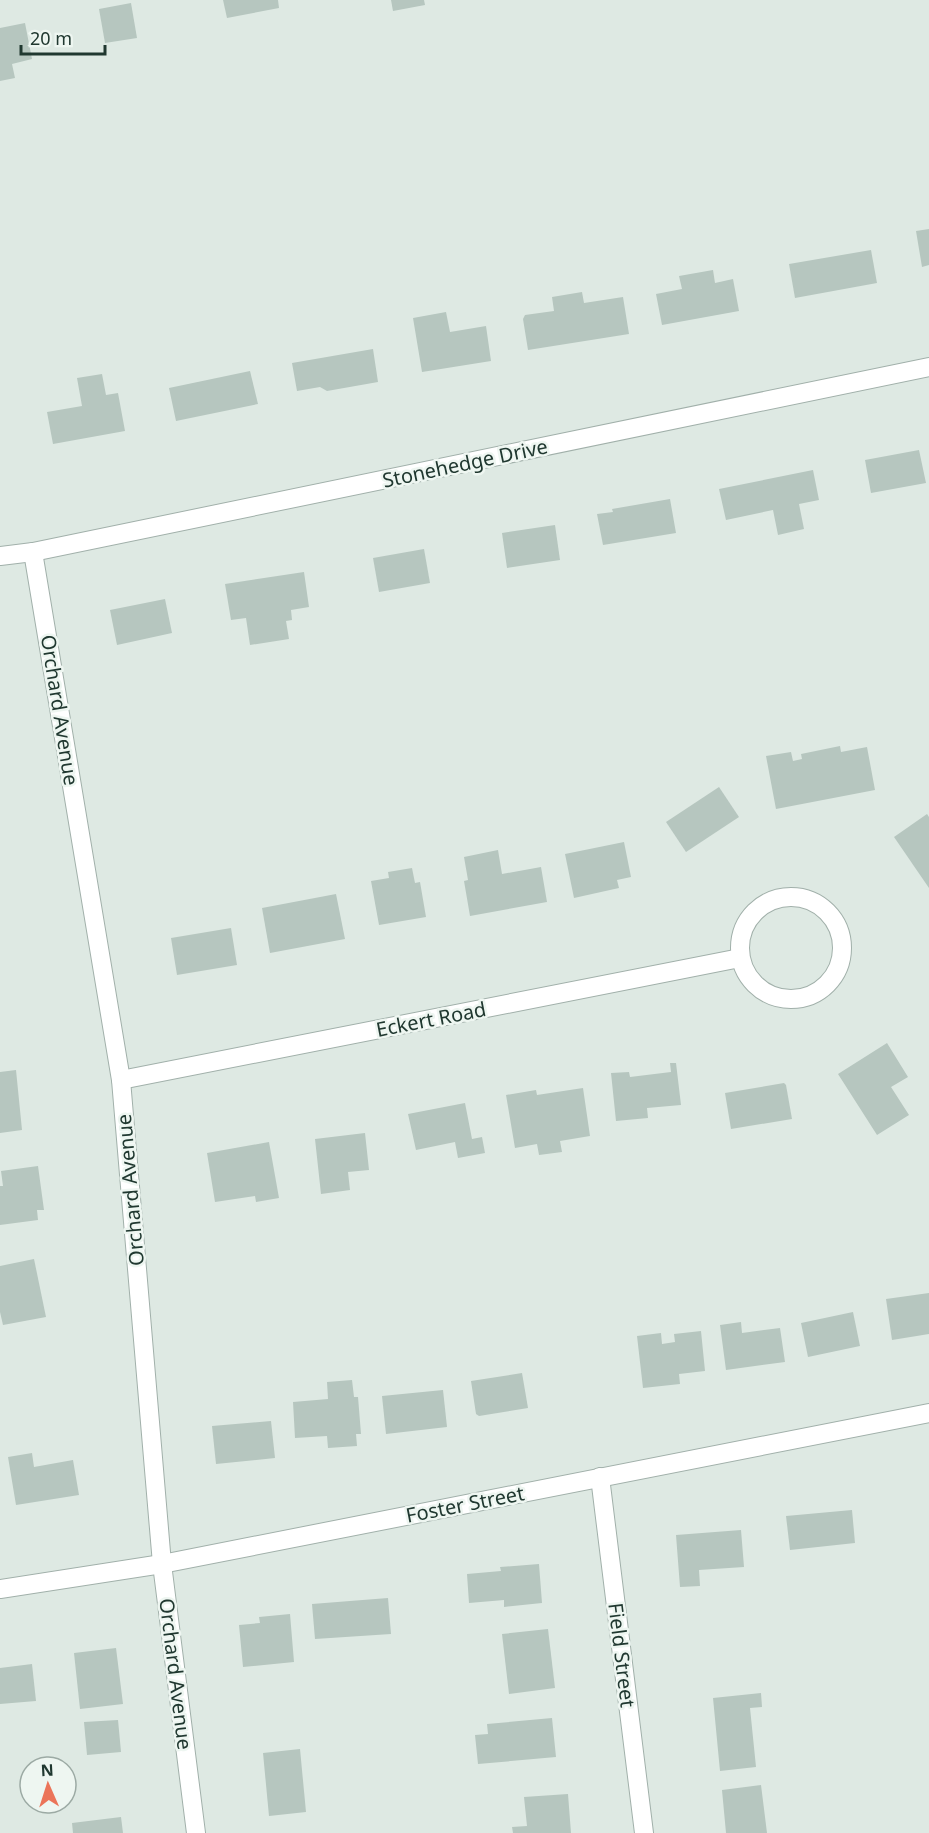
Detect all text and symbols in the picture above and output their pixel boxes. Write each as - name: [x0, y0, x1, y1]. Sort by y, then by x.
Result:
- scale bar: [21, 18, 105, 56]
- text: 20 m: [30, 26, 72, 50]
- street label: Stonehedge Drive: [380, 432, 550, 494]
- street label: Orchard Avenue: [35, 633, 85, 787]
- street label: Eckert Road: [374, 995, 488, 1043]
- street label: Orchard Avenue: [110, 1113, 150, 1267]
- street label: Foster Street: [404, 1479, 526, 1529]
- street label: Orchard Avenue: [153, 1597, 199, 1751]
- street label: Field Street: [602, 1601, 642, 1709]
- north arrow: [18, 1755, 78, 1815]
- text: N: [40, 1759, 54, 1781]

